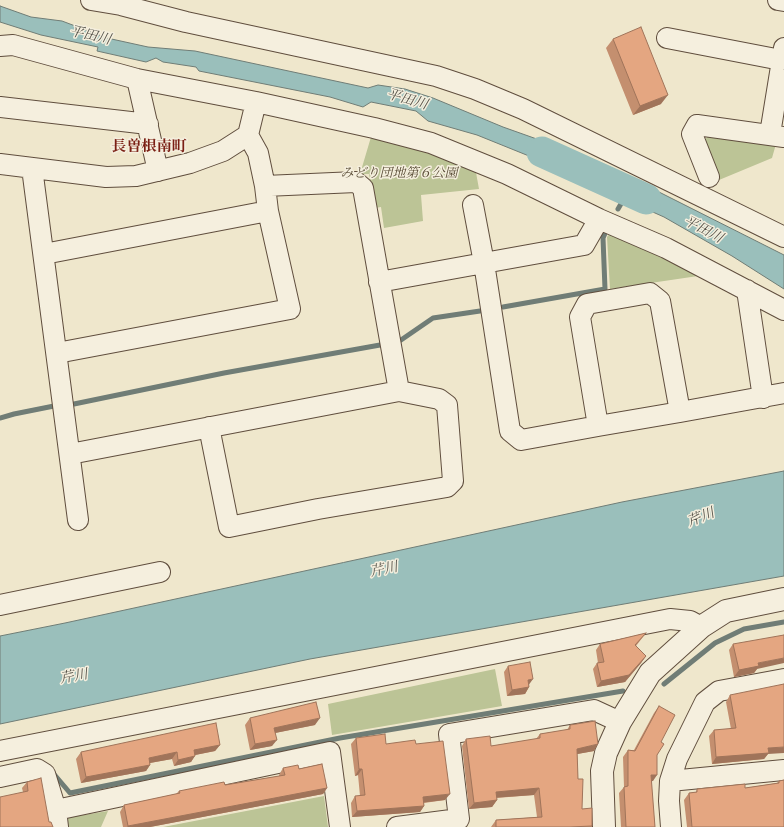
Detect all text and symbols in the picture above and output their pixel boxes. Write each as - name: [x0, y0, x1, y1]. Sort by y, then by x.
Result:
- water label: 平田川: [68, 23, 112, 49]
- water label: 平田川: [384, 86, 430, 114]
- district label: 長曽根南町: [112, 138, 186, 156]
- park label: みどり団地第６公園: [341, 166, 457, 182]
- water label: 平田川: [681, 213, 725, 247]
- water label: 芹川: [685, 505, 717, 531]
- water label: 芹川: [369, 559, 399, 581]
- water label: 芹川: [59, 666, 89, 688]

